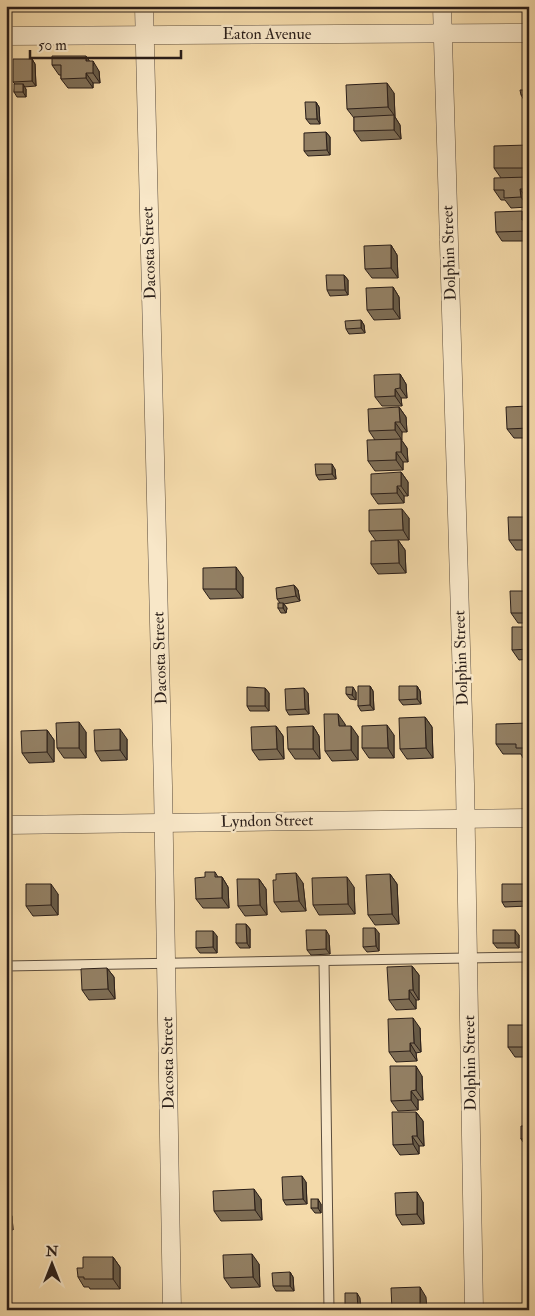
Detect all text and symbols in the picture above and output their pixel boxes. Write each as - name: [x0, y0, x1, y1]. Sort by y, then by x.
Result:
- street label: Eaton Avenue: [223, 24, 312, 44]
- scale bar: [30, 28, 181, 60]
- text: 50 m: [38, 36, 67, 55]
- street label: Dolphin Street: [437, 205, 462, 301]
- street label: Dacosta Street: [137, 206, 161, 300]
- street label: Dolphin Street: [449, 610, 474, 706]
- street label: Dacosta Street: [148, 611, 172, 705]
- street label: Lyndon Street: [221, 810, 313, 832]
- street label: Dolphin Street: [459, 1015, 482, 1111]
- street label: Dacosta Street: [157, 1016, 179, 1110]
- north arrow: [28, 1238, 78, 1288]
- text: N: [45, 1243, 59, 1260]

